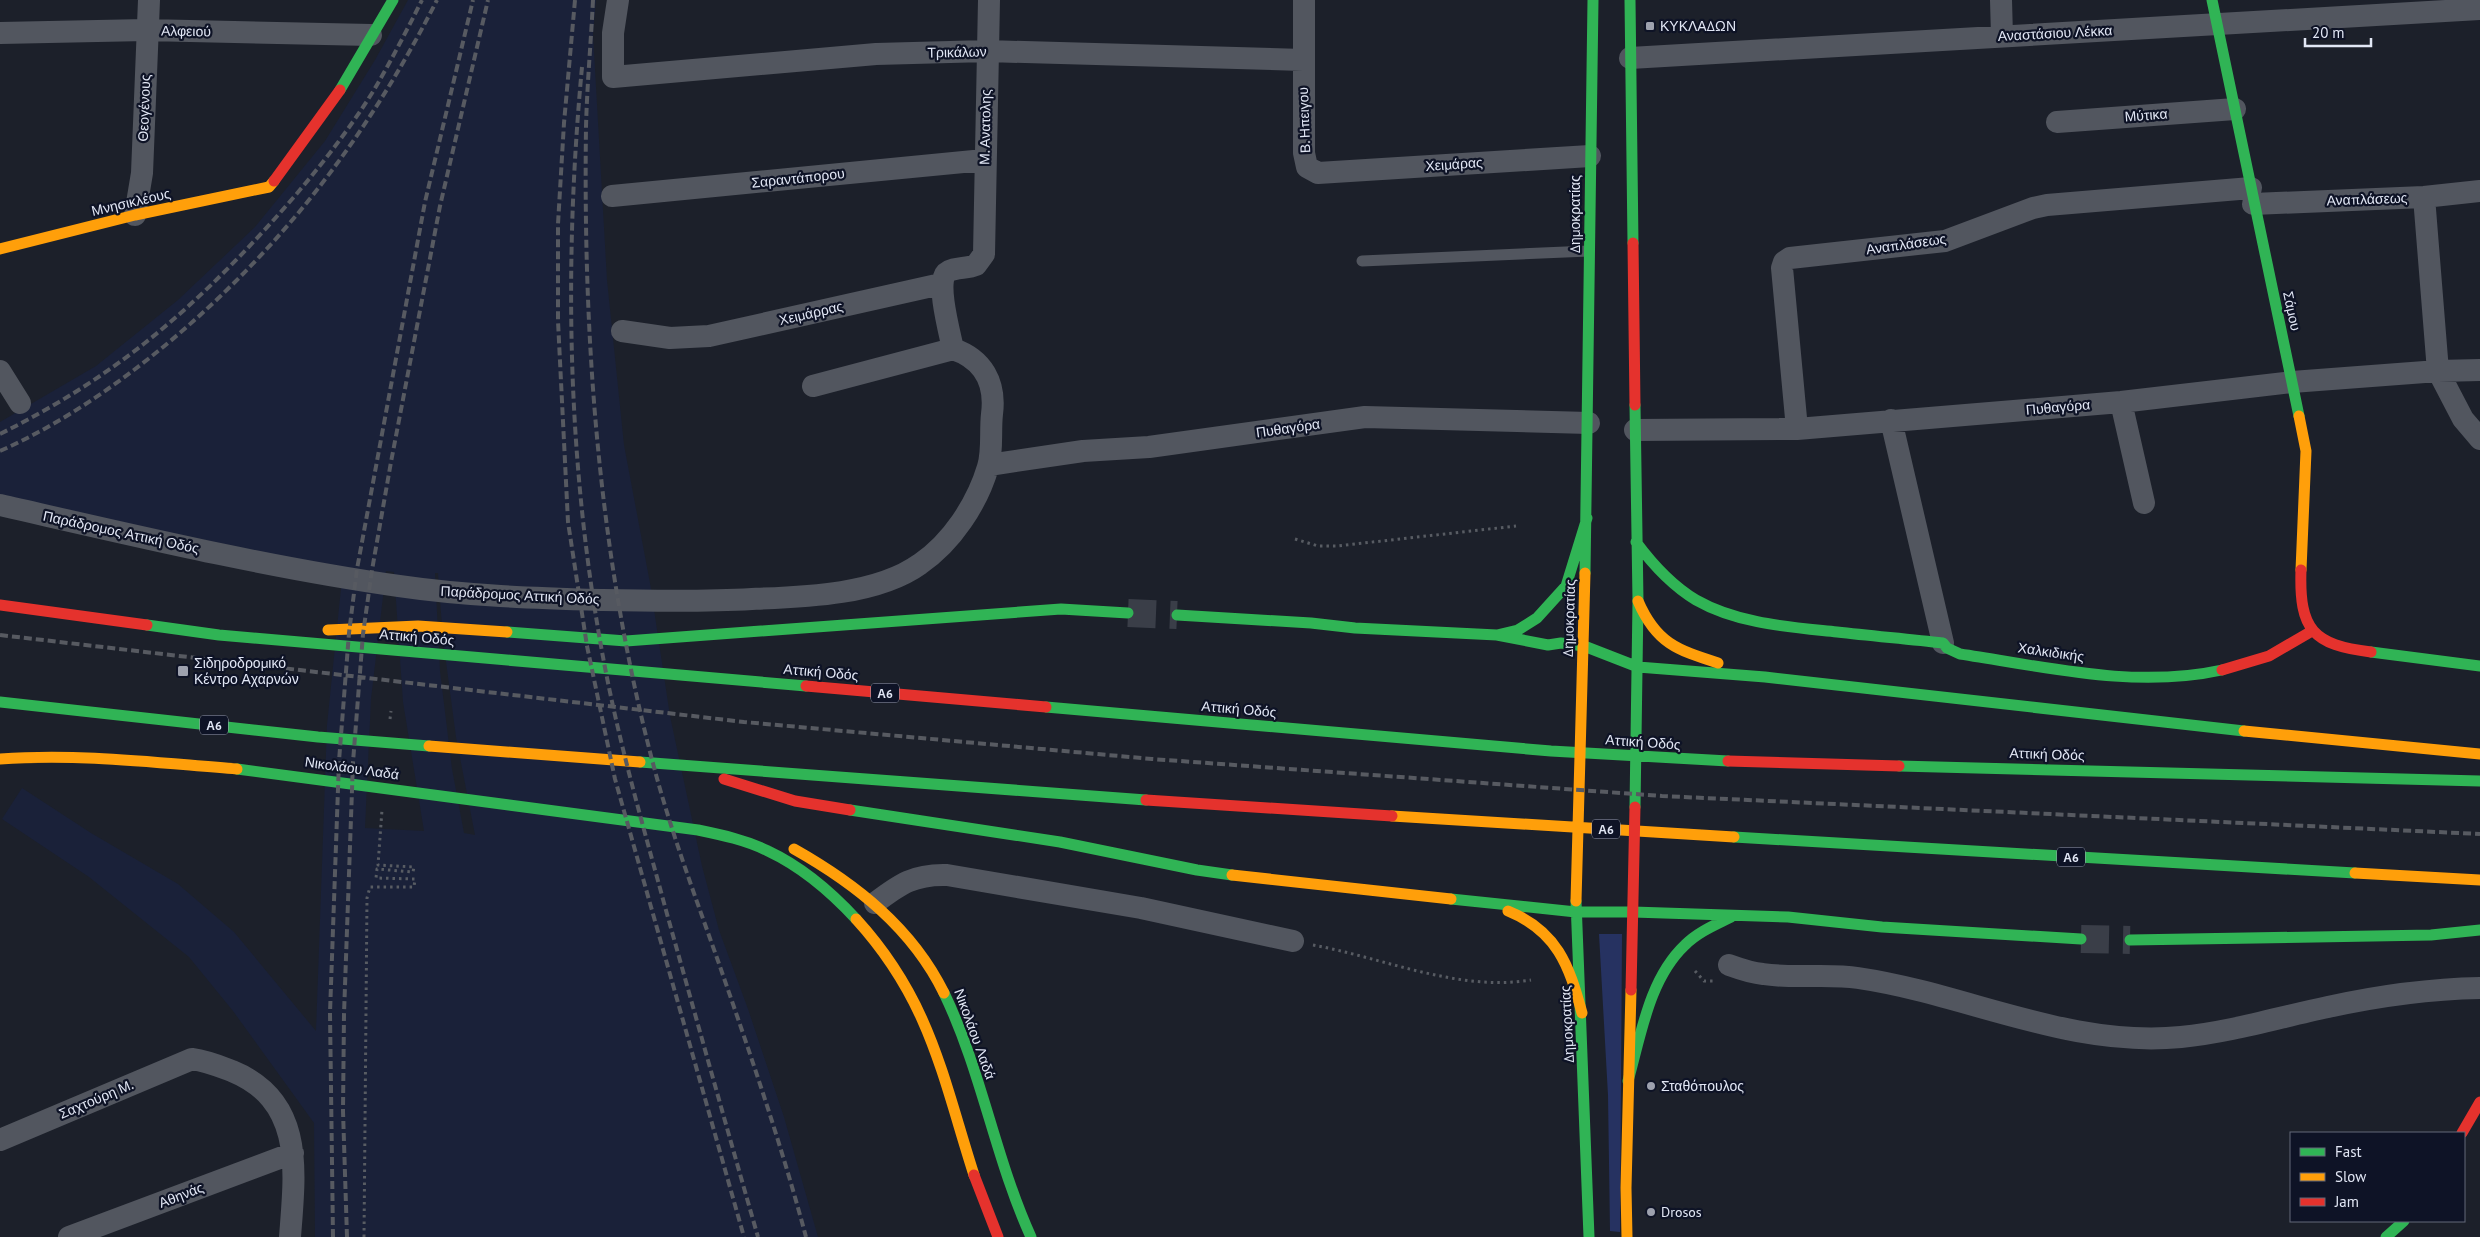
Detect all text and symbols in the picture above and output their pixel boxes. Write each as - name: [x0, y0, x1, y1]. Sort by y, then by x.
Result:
- scale bar: [2305, 15, 2371, 47]
- place label: ΚΥΚΛΑΔΩΝ: [1660, 17, 1736, 35]
- marker: ΚΥΚΛΑΔΩΝ: [1644, 20, 1656, 32]
- street label: Αναστάσιου Λέκκα: [1997, 21, 2113, 45]
- street label: Αλφειού: [161, 22, 211, 40]
- text: 20 m: [2312, 23, 2345, 42]
- street label: Τρικάλων: [927, 42, 987, 62]
- street label: Θεογένους: [134, 74, 154, 142]
- street label: Β. Ηπειγου: [1294, 87, 1314, 153]
- street label: Μ. Ανατολης: [975, 89, 995, 165]
- street label: Μύτικα: [2124, 105, 2168, 125]
- street label: Χειμάρας: [1425, 153, 1483, 175]
- street label: Σαραντάπορου: [750, 164, 846, 192]
- street label: Δημοκρατίας: [1566, 175, 1584, 253]
- street label: Μνησικλέους: [90, 184, 173, 220]
- street label: Αναπλάσεως: [2326, 189, 2408, 209]
- street label: Αναπλάσεως: [1865, 229, 1948, 259]
- street label: Σάμου: [2279, 290, 2305, 332]
- street label: Χειμάρρας: [777, 297, 845, 329]
- street label: Πυθαγόρα: [2025, 395, 2091, 419]
- street label: Πυθαγόρα: [1255, 415, 1321, 441]
- street label: Παράδρομος Αττική Οδός: [41, 507, 201, 557]
- street label: Δημοκρατίας: [1559, 579, 1579, 657]
- street label: Παράδρομος Αττική Οδός: [440, 582, 600, 608]
- street label: Αττική Οδός: [379, 625, 456, 649]
- street label: Χαλκιδικής: [2017, 638, 2086, 666]
- place label: Σιδηροδρομικό Κέντρο Αχαρνών: [194, 654, 299, 688]
- street label: Αττική Οδός: [783, 660, 860, 684]
- marker: Σιδηροδρομικό Κέντρο Αχαρνών: [176, 664, 190, 678]
- road number: Α6: [871, 684, 899, 702]
- street label: Αττική Οδός: [1201, 697, 1278, 721]
- road number: Α6: [200, 716, 228, 734]
- street label: Αττική Οδός: [1605, 730, 1681, 754]
- street label: Αττική Οδός: [2009, 744, 2085, 764]
- street label: Νικολάου Λαδά: [304, 752, 400, 784]
- road number: Α6: [1592, 820, 1620, 839]
- road number: Α6: [2057, 848, 2085, 866]
- street label: Δημοκρατίας: [1556, 984, 1578, 1063]
- street label: Νικολάου Λαδά: [950, 986, 1000, 1082]
- street label: Σαχτούρη Μ.: [56, 1075, 136, 1123]
- place label: Σταθόπουλος: [1661, 1077, 1744, 1095]
- marker: Σταθόπουλος: [1645, 1080, 1657, 1092]
- legend: [2290, 1132, 2465, 1222]
- text: Fast: [2335, 1142, 2362, 1161]
- text: Slow: [2335, 1167, 2366, 1186]
- street label: Αθηνάς: [156, 1178, 206, 1212]
- text: Jam: [2334, 1192, 2359, 1211]
- place label: Drosos: [1661, 1203, 1702, 1221]
- marker: Drosos: [1645, 1206, 1657, 1218]

